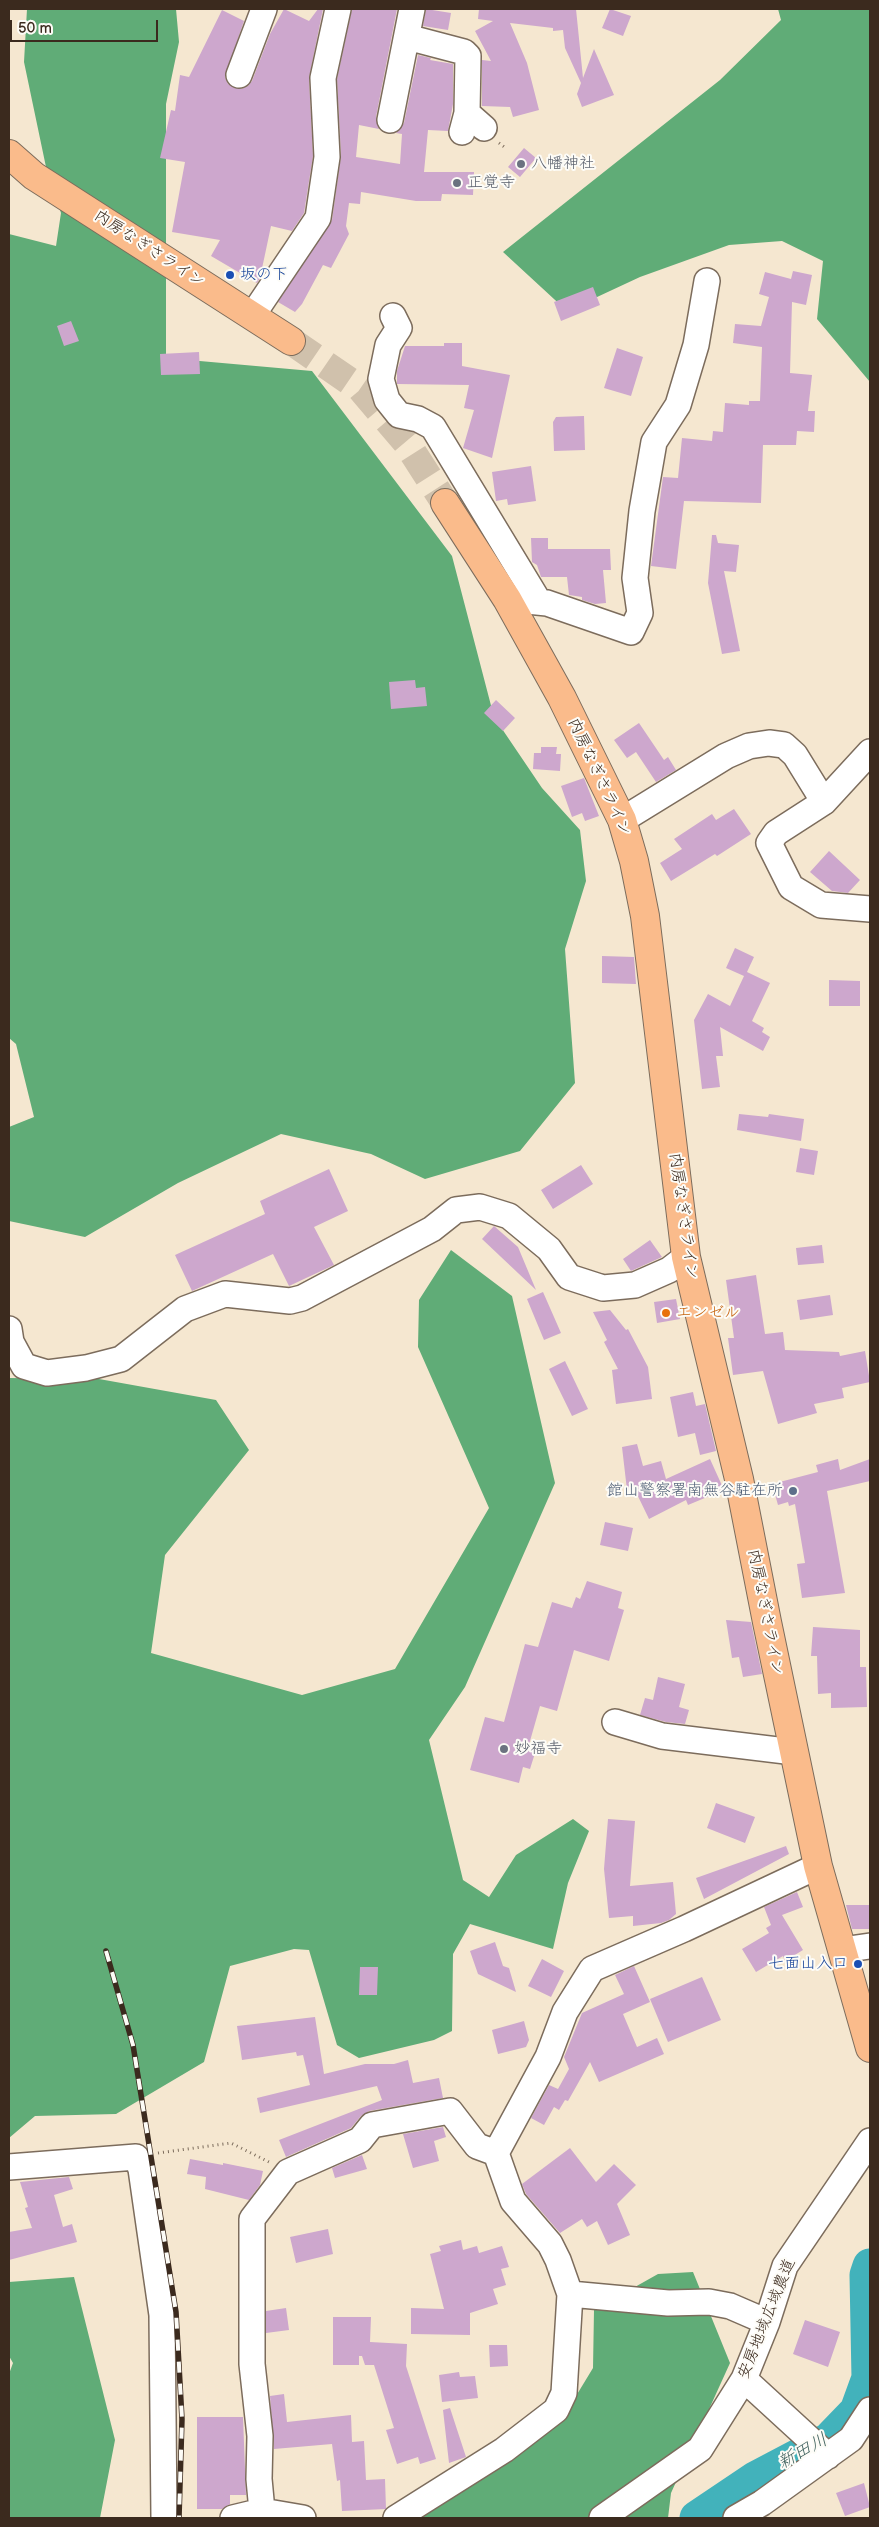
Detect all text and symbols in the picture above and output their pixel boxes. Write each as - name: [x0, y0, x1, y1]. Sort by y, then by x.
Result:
- scale bar: [12, 10, 160, 42]
- text: 50 m: [18, 19, 52, 38]
- place label: 八幡神社: [531, 154, 595, 174]
- marker: 八幡神社: [515, 158, 527, 170]
- place label: 正覚寺: [467, 173, 515, 193]
- marker: 正覚寺: [451, 177, 463, 189]
- street label: 内房なぎさライン: [90, 206, 208, 292]
- place label: 坂の下: [240, 265, 288, 285]
- marker: 坂の下: [224, 269, 236, 281]
- street label: 内房なぎさライン: [563, 715, 635, 839]
- street label: 内房なぎさライン: [665, 1151, 701, 1281]
- place label: エンゼル: [676, 1303, 740, 1323]
- marker: エンゼル: [660, 1307, 672, 1319]
- place label: 館山警察署南無谷駐在所: [607, 1481, 783, 1501]
- marker: 館山警察署南無谷駐在所: [787, 1485, 799, 1497]
- street label: 内房なぎさライン: [743, 1547, 787, 1677]
- place label: 妙福寺: [514, 1739, 562, 1759]
- marker: 妙福寺: [498, 1743, 510, 1755]
- place label: 七面山入口: [768, 1954, 848, 1974]
- marker: 七面山入口: [852, 1958, 864, 1970]
- street label: 安房地域広域農道: [734, 2256, 800, 2382]
- water label: 新田川: [774, 2429, 832, 2475]

